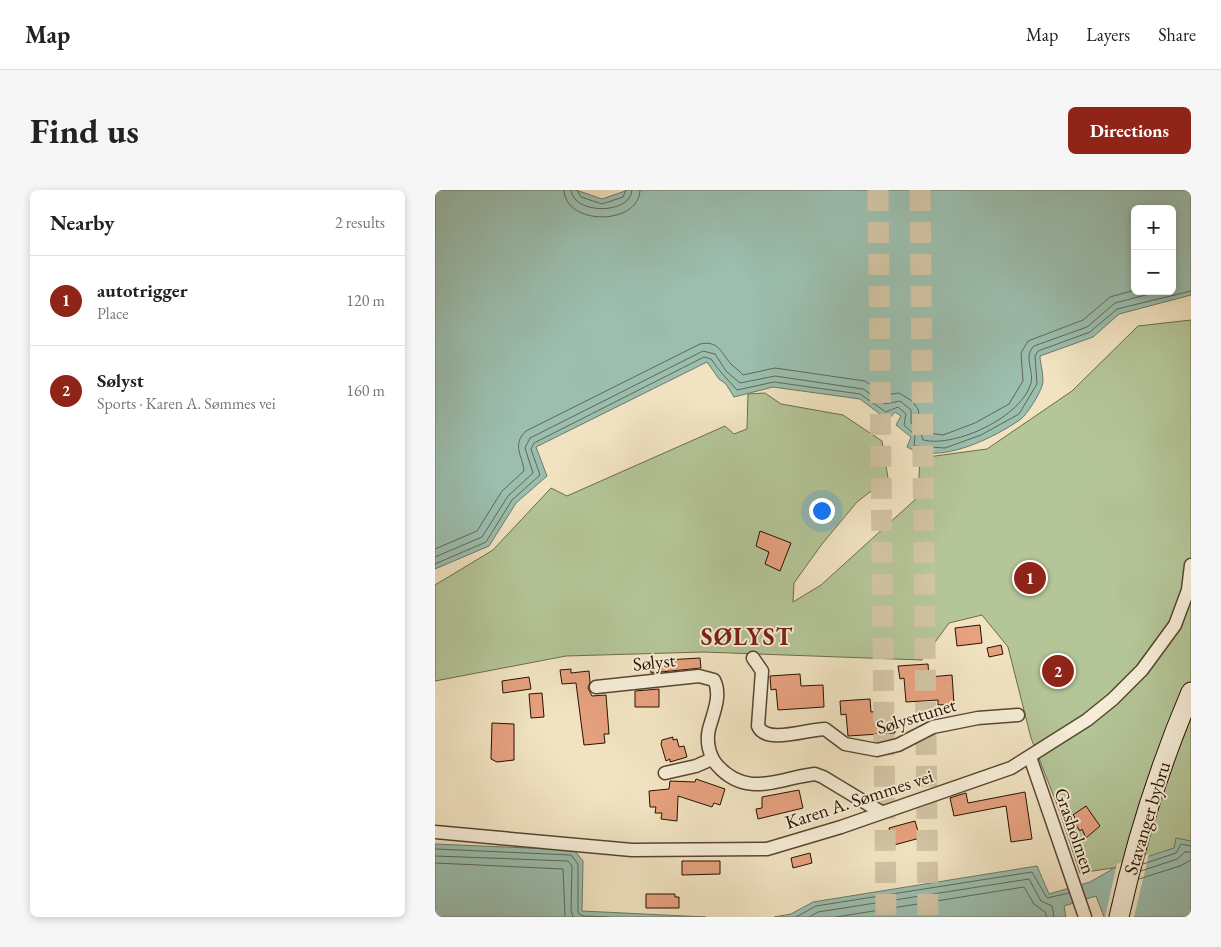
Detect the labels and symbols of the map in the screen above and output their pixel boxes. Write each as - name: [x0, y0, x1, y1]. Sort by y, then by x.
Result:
- your location: [809, 498, 835, 524]
- pin: 1: [1014, 559, 1046, 597]
- district label: SØLYST: [701, 621, 793, 652]
- street label: Sølyst: [631, 647, 677, 677]
- pin: 2: [1042, 652, 1074, 690]
- street label: Sølysttunet: [873, 692, 959, 740]
- street label: Stavanger bybru: [1118, 758, 1176, 878]
- street label: Karen A. Sømmes vei: [782, 763, 937, 835]
- street label: Grasholmen: [1049, 785, 1101, 877]

